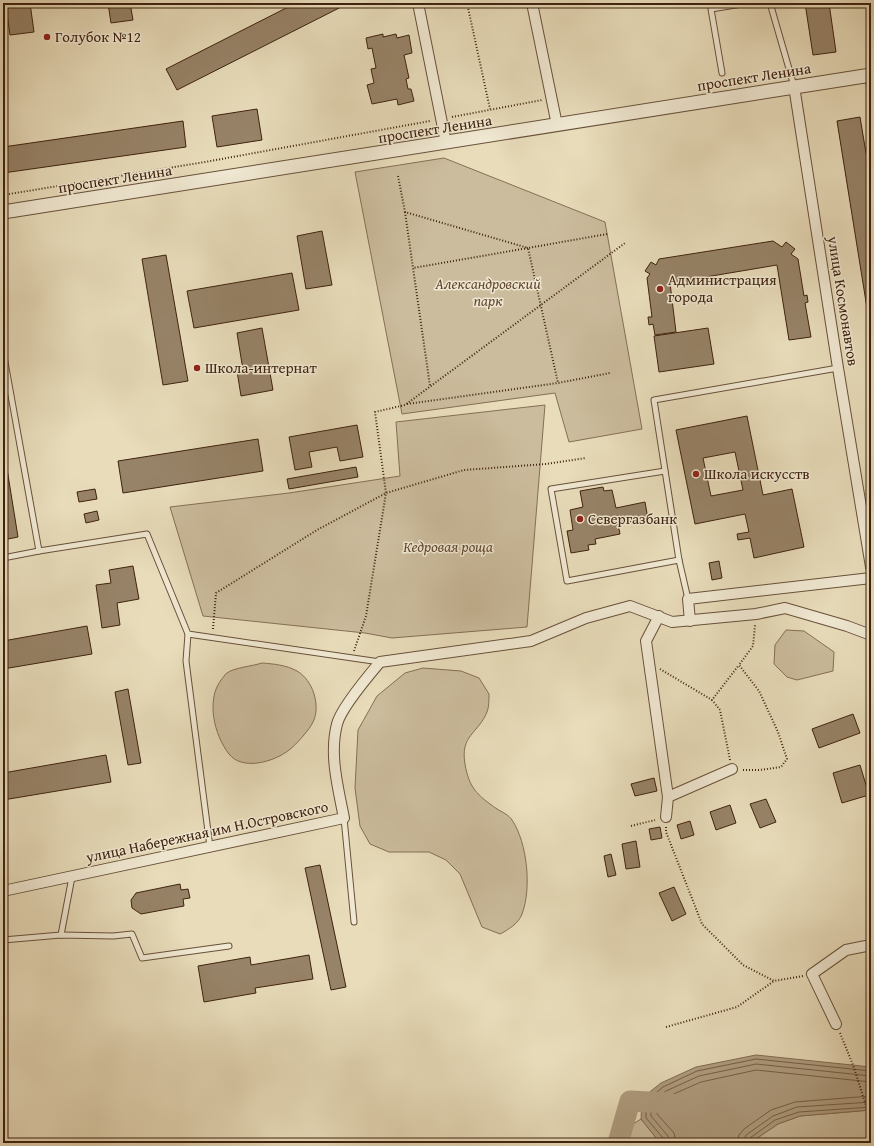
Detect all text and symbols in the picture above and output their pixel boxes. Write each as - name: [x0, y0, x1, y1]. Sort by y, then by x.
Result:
- place label: Голубок №12: [55, 26, 141, 47]
- marker: Голубок №12: [42, 32, 52, 42]
- street label: проспект Ленина: [696, 57, 813, 96]
- street label: проспект Ленина: [377, 109, 494, 148]
- street label: проспект Ленина: [57, 159, 174, 198]
- street label: улица Космонавтов: [823, 234, 864, 367]
- place label: Администрация города: [668, 269, 777, 307]
- park label: Александровский парк: [434, 273, 541, 311]
- marker: Администрация города: [655, 284, 665, 294]
- place label: Школа-интернат: [205, 357, 317, 378]
- marker: Школа-интернат: [192, 363, 202, 373]
- place label: Школа искусcтв: [704, 463, 810, 484]
- marker: Школа искусcтв: [691, 469, 701, 479]
- place label: Севергазбанк: [588, 508, 677, 529]
- marker: Севергазбанк: [575, 514, 585, 524]
- park label: Кедровая роща: [403, 536, 493, 557]
- street label: улица Набережная им Н.Островского: [83, 795, 330, 868]

